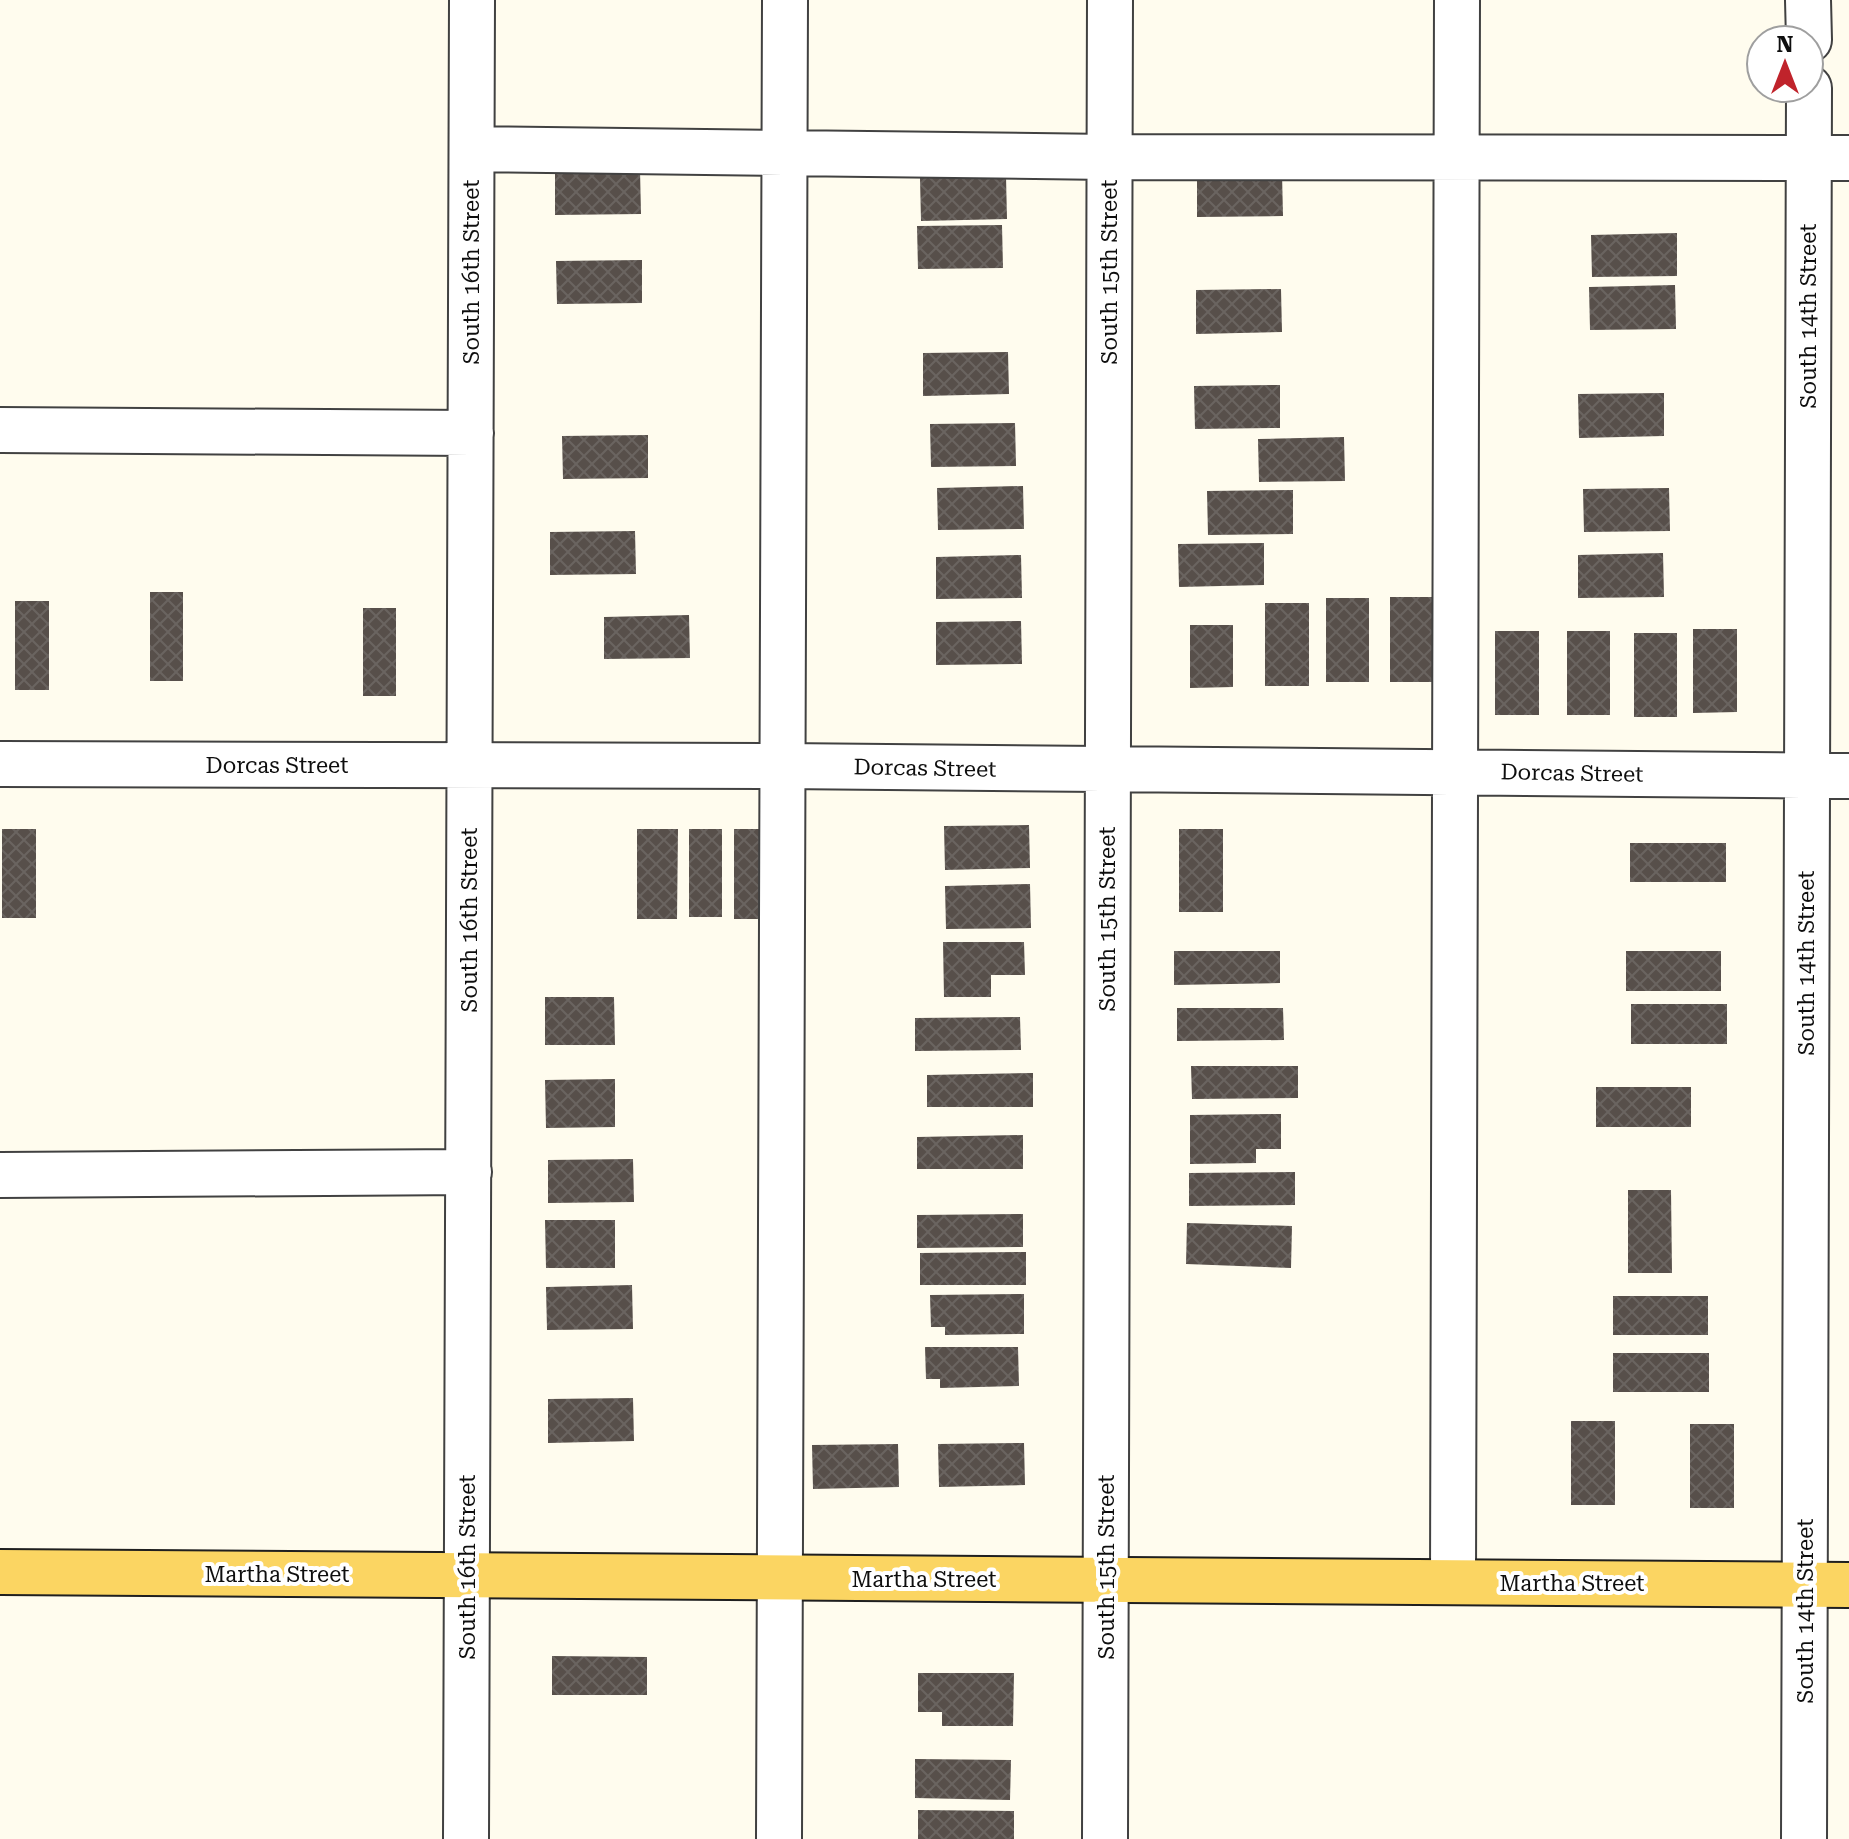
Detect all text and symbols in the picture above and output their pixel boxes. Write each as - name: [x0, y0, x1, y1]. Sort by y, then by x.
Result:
- north arrow: [1745, 24, 1825, 104]
- text: N: [1777, 32, 1794, 57]
- street label: South 16th Street: [459, 180, 484, 364]
- street label: South 15th Street: [1097, 180, 1122, 364]
- street label: South 14th Street: [1796, 224, 1821, 408]
- street label: Dorcas Street: [206, 753, 348, 778]
- street label: Dorcas Street: [853, 754, 997, 782]
- street label: Dorcas Street: [1500, 759, 1644, 787]
- street label: South 15th Street: [1095, 827, 1120, 1011]
- street label: South 16th Street: [457, 828, 482, 1012]
- street label: South 14th Street: [1794, 871, 1819, 1055]
- street label: South 16th Street: [455, 1475, 480, 1659]
- street label: South 15th Street: [1094, 1475, 1119, 1659]
- street label: South 14th Street: [1793, 1519, 1818, 1703]
- street label: Martha Street: [204, 1562, 350, 1587]
- street label: Martha Street: [851, 1567, 997, 1592]
- street label: Martha Street: [1499, 1571, 1645, 1596]

